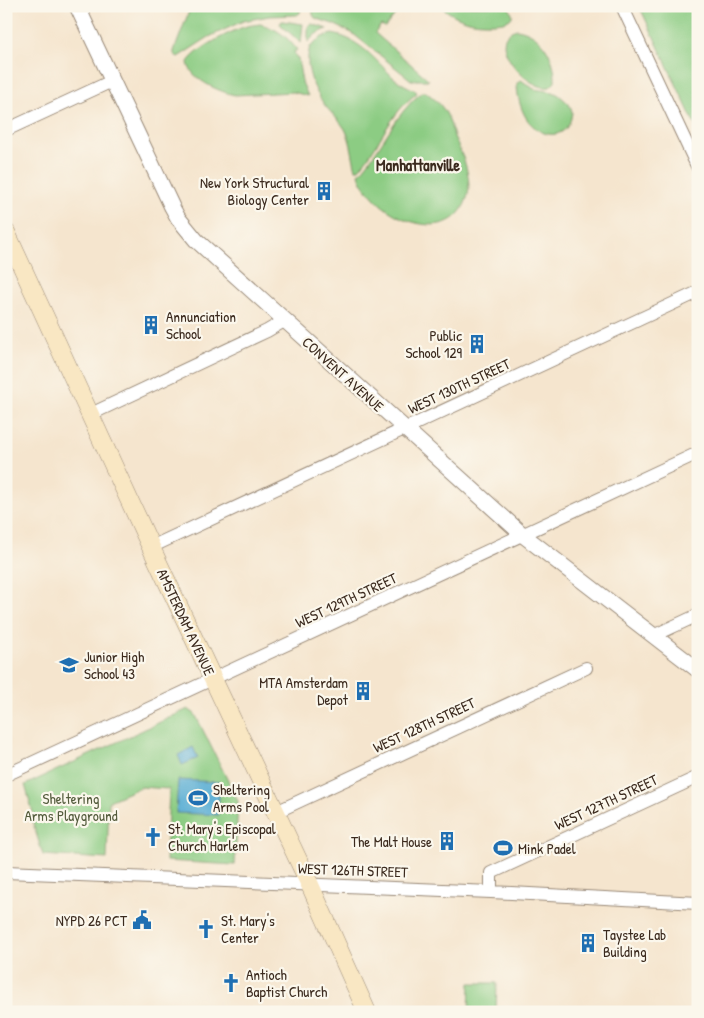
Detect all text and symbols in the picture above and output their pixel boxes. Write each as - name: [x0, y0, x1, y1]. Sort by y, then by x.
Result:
- district label: Manhattanville: [376, 154, 461, 176]
- place label: New York Structural Biology Center: [200, 172, 309, 210]
- building icon: New York Structural Biology Center: [313, 180, 335, 202]
- place label: Annunciation School: [166, 306, 236, 344]
- building icon: Annunciation School: [140, 314, 162, 336]
- place label: Public School 129: [405, 325, 462, 363]
- street label: CONVENT AVENUE: [298, 332, 389, 417]
- building icon: Public School 129: [466, 333, 488, 355]
- street label: WEST 130TH STREET: [404, 353, 514, 419]
- street label: AMSTERDAM AVENUE: [152, 565, 220, 679]
- street label: WEST 129TH STREET: [292, 567, 401, 633]
- place label: Junior High School 43: [84, 646, 144, 684]
- school or university icon: Junior High School 43: [58, 654, 80, 676]
- place label: MTA Amsterdam Depot: [259, 672, 349, 710]
- building icon: MTA Amsterdam Depot: [352, 680, 374, 702]
- street label: WEST 128TH STREET: [369, 692, 479, 758]
- street label: WEST 127TH STREET: [551, 768, 662, 835]
- place label: Sheltering Arms Pool: [213, 779, 270, 817]
- sports icon: Sheltering Arms Pool: [187, 787, 209, 809]
- park label: Sheltering Arms Playground: [24, 788, 118, 826]
- place label: St. Mary's Episcopal Church Harlem: [168, 818, 276, 856]
- church icon: St. Mary's Episcopal Church Harlem: [142, 826, 164, 848]
- building icon: The Malt House: [436, 830, 458, 852]
- place label: The Malt House: [351, 831, 432, 852]
- sports icon: Mink Padel: [492, 837, 514, 859]
- place label: Mink Padel: [518, 838, 576, 859]
- street label: WEST 126TH STREET: [298, 858, 409, 882]
- public building icon: NYPD 26 PCT: [131, 909, 153, 931]
- place label: NYPD 26 PCT: [56, 910, 128, 931]
- place label: St. Mary's Center: [221, 910, 275, 948]
- church icon: St. Mary's Center: [195, 918, 217, 940]
- place label: Taystee Lab Building: [603, 924, 666, 962]
- building icon: Taystee Lab Building: [577, 932, 599, 954]
- place label: Antioch Baptist Church: [246, 964, 327, 1002]
- church icon: Antioch Baptist Church: [220, 972, 242, 994]

